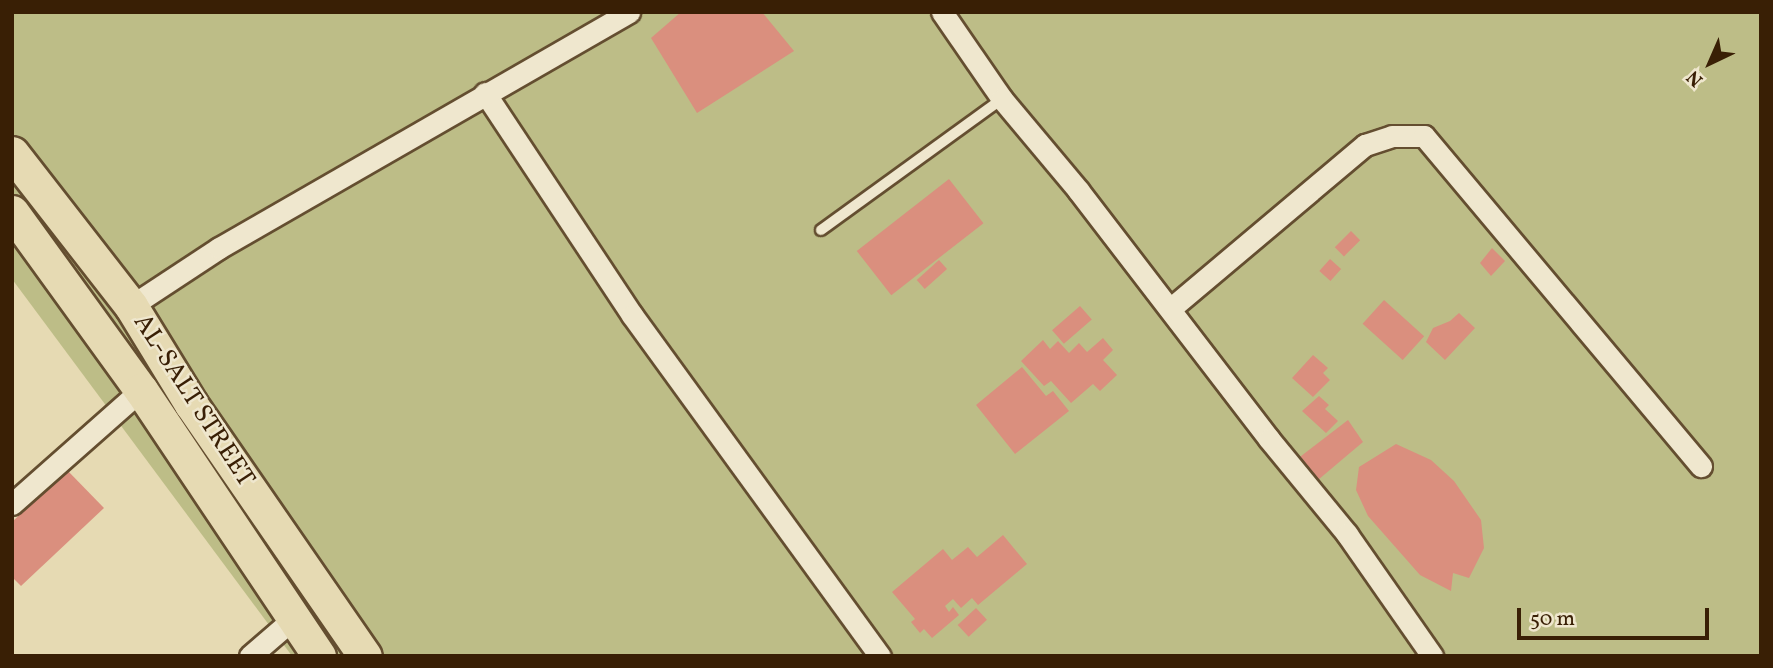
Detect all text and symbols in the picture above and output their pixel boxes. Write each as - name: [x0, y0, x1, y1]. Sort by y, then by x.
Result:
- north arrow: [1675, 28, 1745, 98]
- text: N: [1681, 64, 1709, 92]
- street label: AL-SALT STREET: [125, 308, 261, 494]
- scale bar: [1521, 594, 1714, 638]
- text: 50 m: [1530, 605, 1575, 634]

